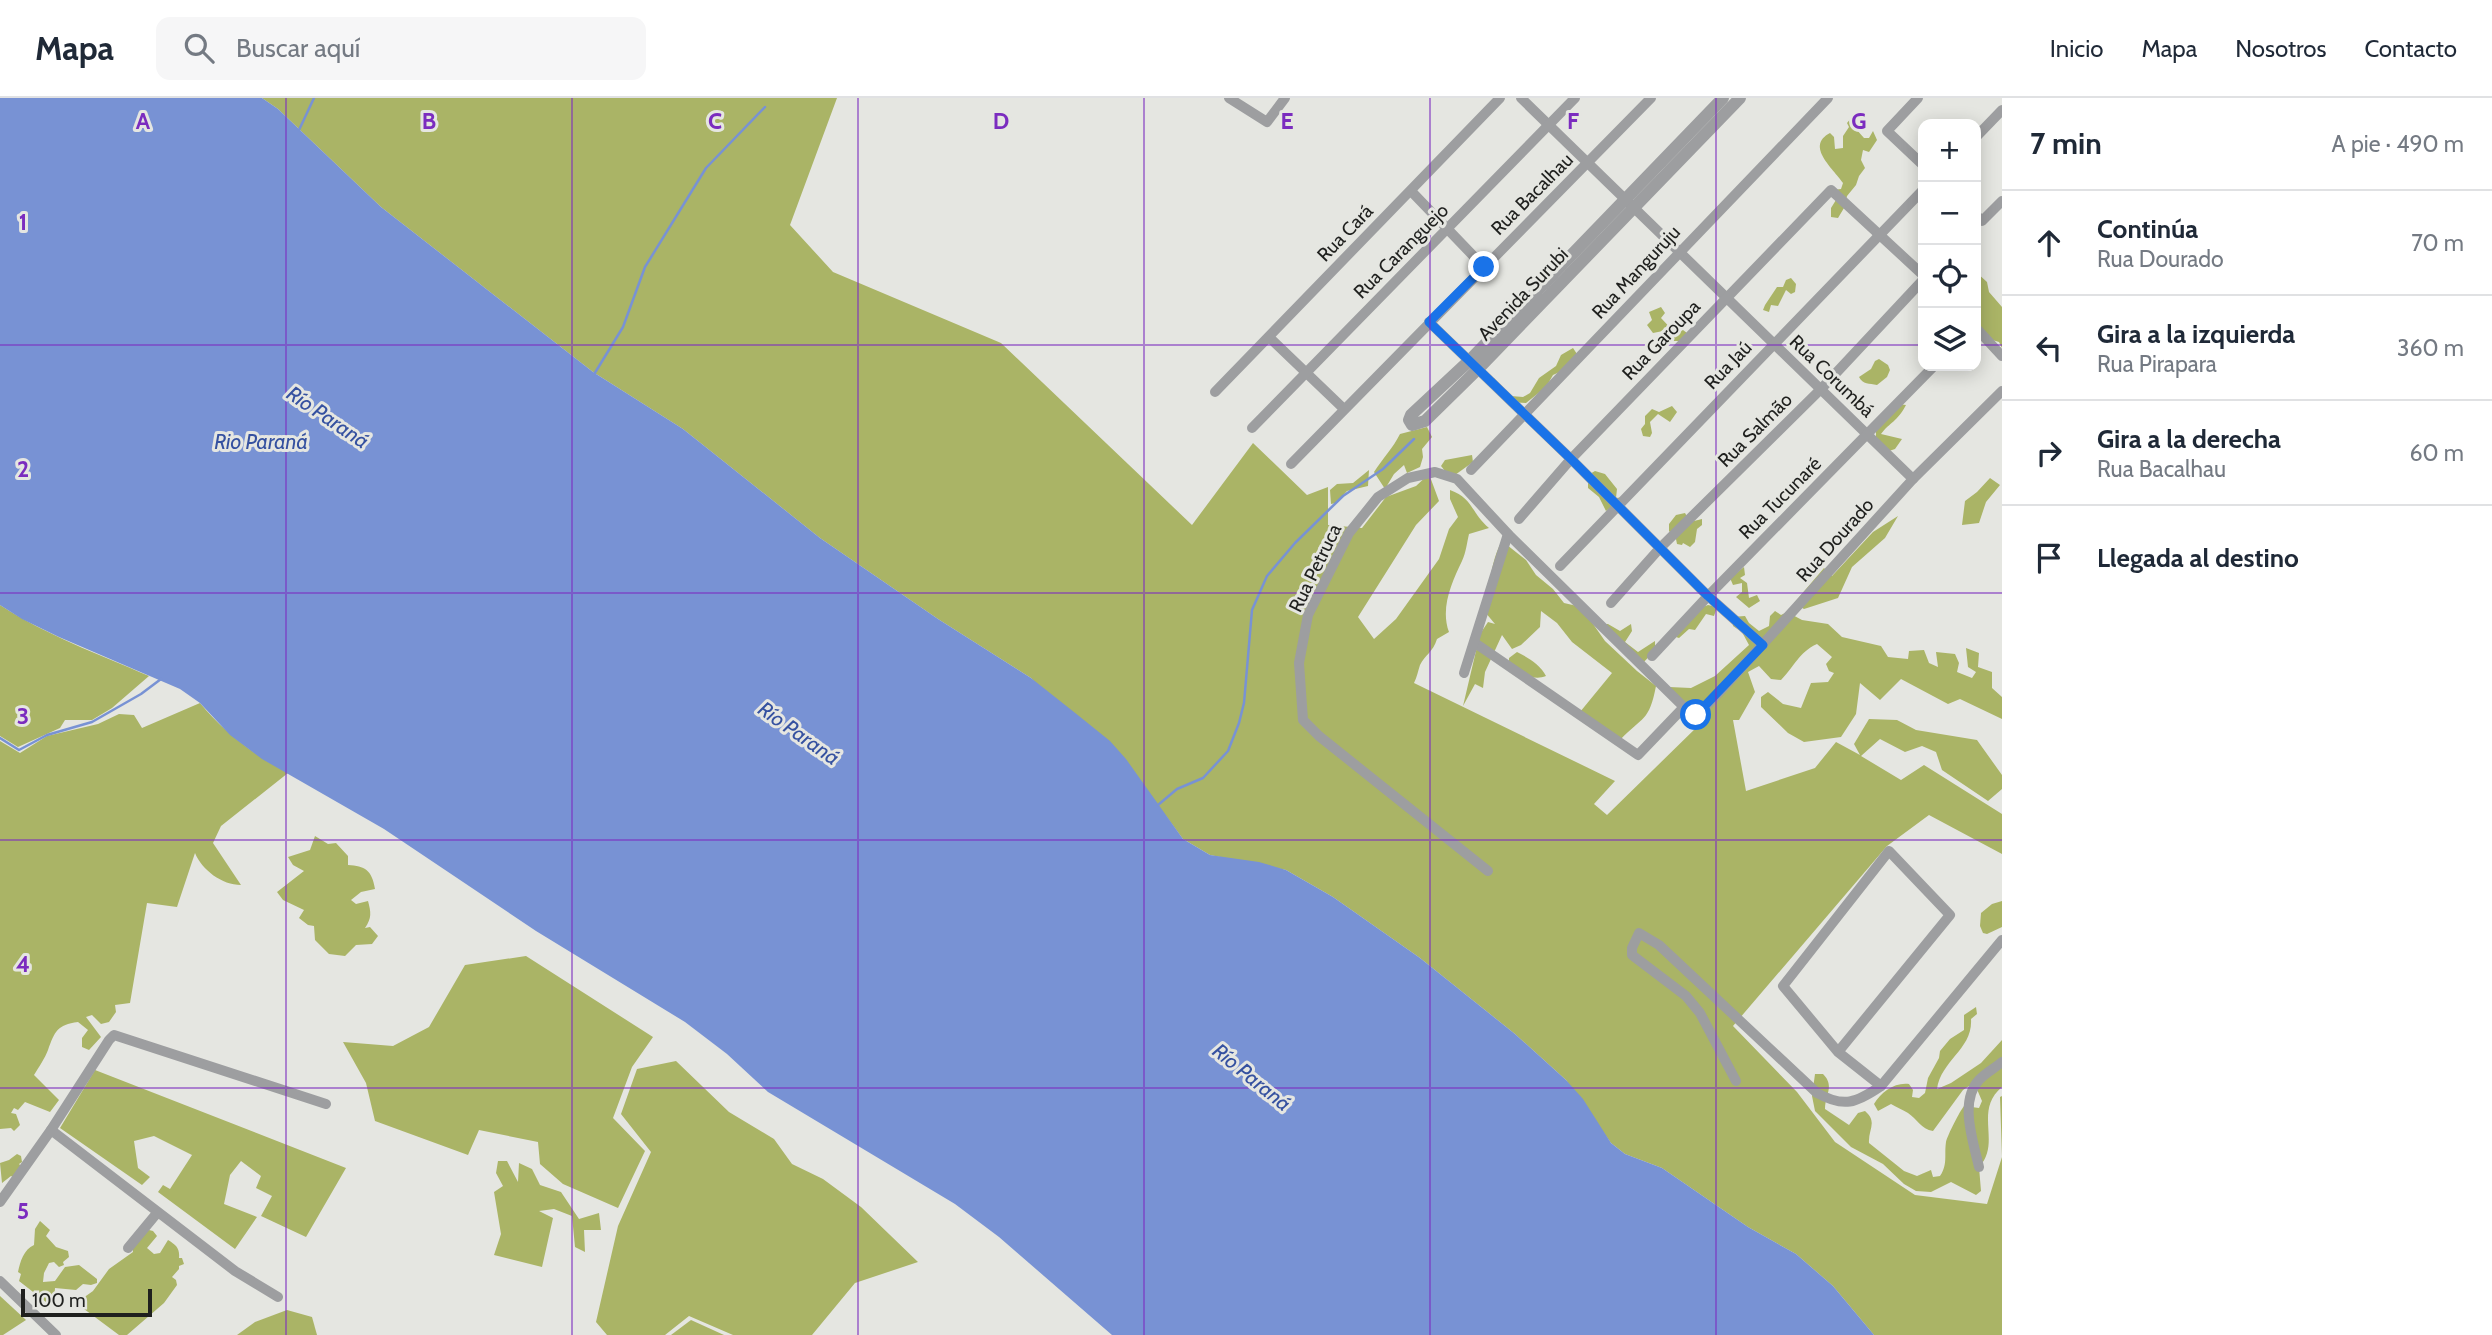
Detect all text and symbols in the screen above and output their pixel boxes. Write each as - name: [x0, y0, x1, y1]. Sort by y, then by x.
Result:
- search box: [156, 17, 646, 80]
- text: Mapa: [35, 28, 114, 68]
- icon: search: [180, 29, 218, 67]
- text: Buscar aquí: [236, 32, 360, 64]
- text: Inicio: [2050, 34, 2103, 63]
- text: Mapa: [2141, 34, 2197, 63]
- text: Nosotros: [2235, 34, 2326, 63]
- text: Contacto: [2364, 34, 2457, 63]
- text: A: [136, 107, 151, 135]
- text: B: [422, 107, 436, 135]
- text: C: [708, 107, 722, 135]
- text: D: [993, 107, 1009, 135]
- text: E: [1280, 107, 1294, 135]
- text: F: [1567, 107, 1579, 135]
- text: G: [1851, 107, 1867, 135]
- map controls: [1918, 119, 1981, 371]
- button: +: [1918, 119, 1981, 182]
- text: 7 min: [2030, 125, 2102, 162]
- text: A pie · 490 m: [2332, 130, 2464, 158]
- street label: Rua Bacalhau: [1486, 148, 1578, 240]
- button: −: [1918, 182, 1981, 245]
- street label: Rua Caranguejo: [1349, 199, 1453, 303]
- street label: Rua Cará: [1312, 200, 1378, 266]
- text: 1: [19, 208, 27, 236]
- text: Continúa: [2097, 213, 2198, 245]
- street label: Rua Manguruju: [1587, 221, 1685, 323]
- icon: ahead: [2030, 224, 2068, 262]
- text: 70 m: [2411, 229, 2464, 257]
- street label: Avenida Surubi: [1473, 243, 1573, 345]
- button: locate: [1918, 245, 1981, 308]
- text: Rua Dourado: [2097, 245, 2224, 273]
- route end: [1468, 251, 1499, 282]
- street label: Rua Garoupa: [1617, 295, 1705, 385]
- button: layers: [1918, 308, 1981, 371]
- text: Gira a la izquierda: [2097, 318, 2295, 350]
- icon: left: [2030, 329, 2068, 367]
- street label: Rua Corumbá: [1785, 330, 1879, 422]
- text: 360 m: [2397, 334, 2464, 362]
- street label: Rua Jaú: [1699, 336, 1757, 394]
- text: Rua Pirapara: [2097, 350, 2217, 378]
- water label: Río Paraná: [282, 380, 374, 454]
- street label: Rua Salmão: [1713, 388, 1797, 472]
- text: Gira a la derecha: [2097, 423, 2281, 455]
- water label: Rio Paraná: [214, 429, 308, 454]
- icon: right: [2030, 434, 2068, 472]
- text: 60 m: [2410, 439, 2464, 467]
- street label: Rua Tucunaré: [1734, 452, 1826, 544]
- text: 2: [17, 455, 29, 483]
- text: Rua Bacalhau: [2097, 455, 2226, 483]
- street label: Rua Dourado: [1791, 493, 1879, 587]
- street label: Rua Petruca: [1284, 520, 1346, 616]
- icon: arrive: [2030, 539, 2068, 577]
- text: Llegada al destino: [2097, 542, 2299, 574]
- water label: Río Paraná: [754, 696, 844, 770]
- route start: [1680, 699, 1711, 730]
- text: 3: [17, 702, 29, 730]
- text: 4: [16, 950, 30, 978]
- water label: Río Paraná: [1208, 1038, 1296, 1116]
- text: 5: [17, 1197, 29, 1225]
- scale bar: [21, 1286, 152, 1318]
- text: 100 m: [32, 1289, 86, 1312]

